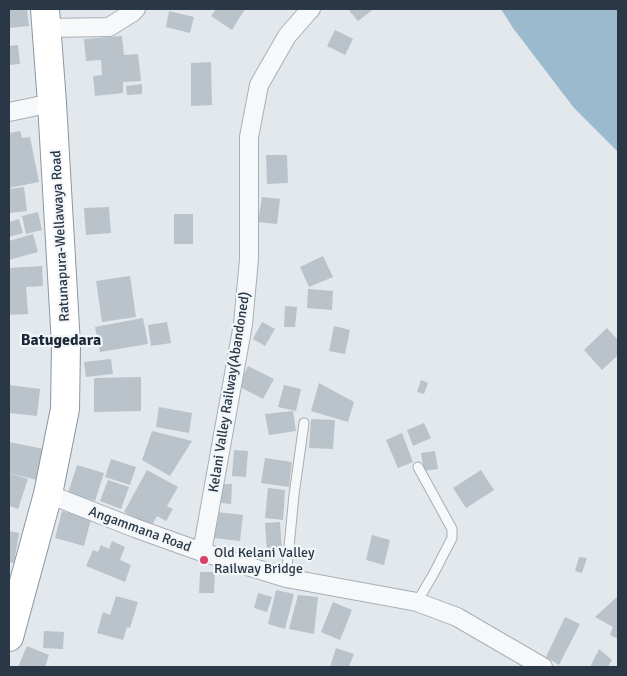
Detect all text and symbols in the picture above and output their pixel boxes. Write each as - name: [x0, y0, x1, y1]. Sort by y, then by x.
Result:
- street label: Ratunapura-Wellawaya Road: [47, 150, 73, 322]
- street label: Kelani Valley Railway(Abandoned): [205, 290, 253, 494]
- district label: Batugedara: [21, 330, 101, 350]
- street label: Angammana Road: [86, 503, 194, 555]
- place label: Old Kelani Valley Railway Bridge: [214, 544, 315, 577]
- marker: Old Kelani Valley Railway Bridge: [198, 554, 210, 566]

